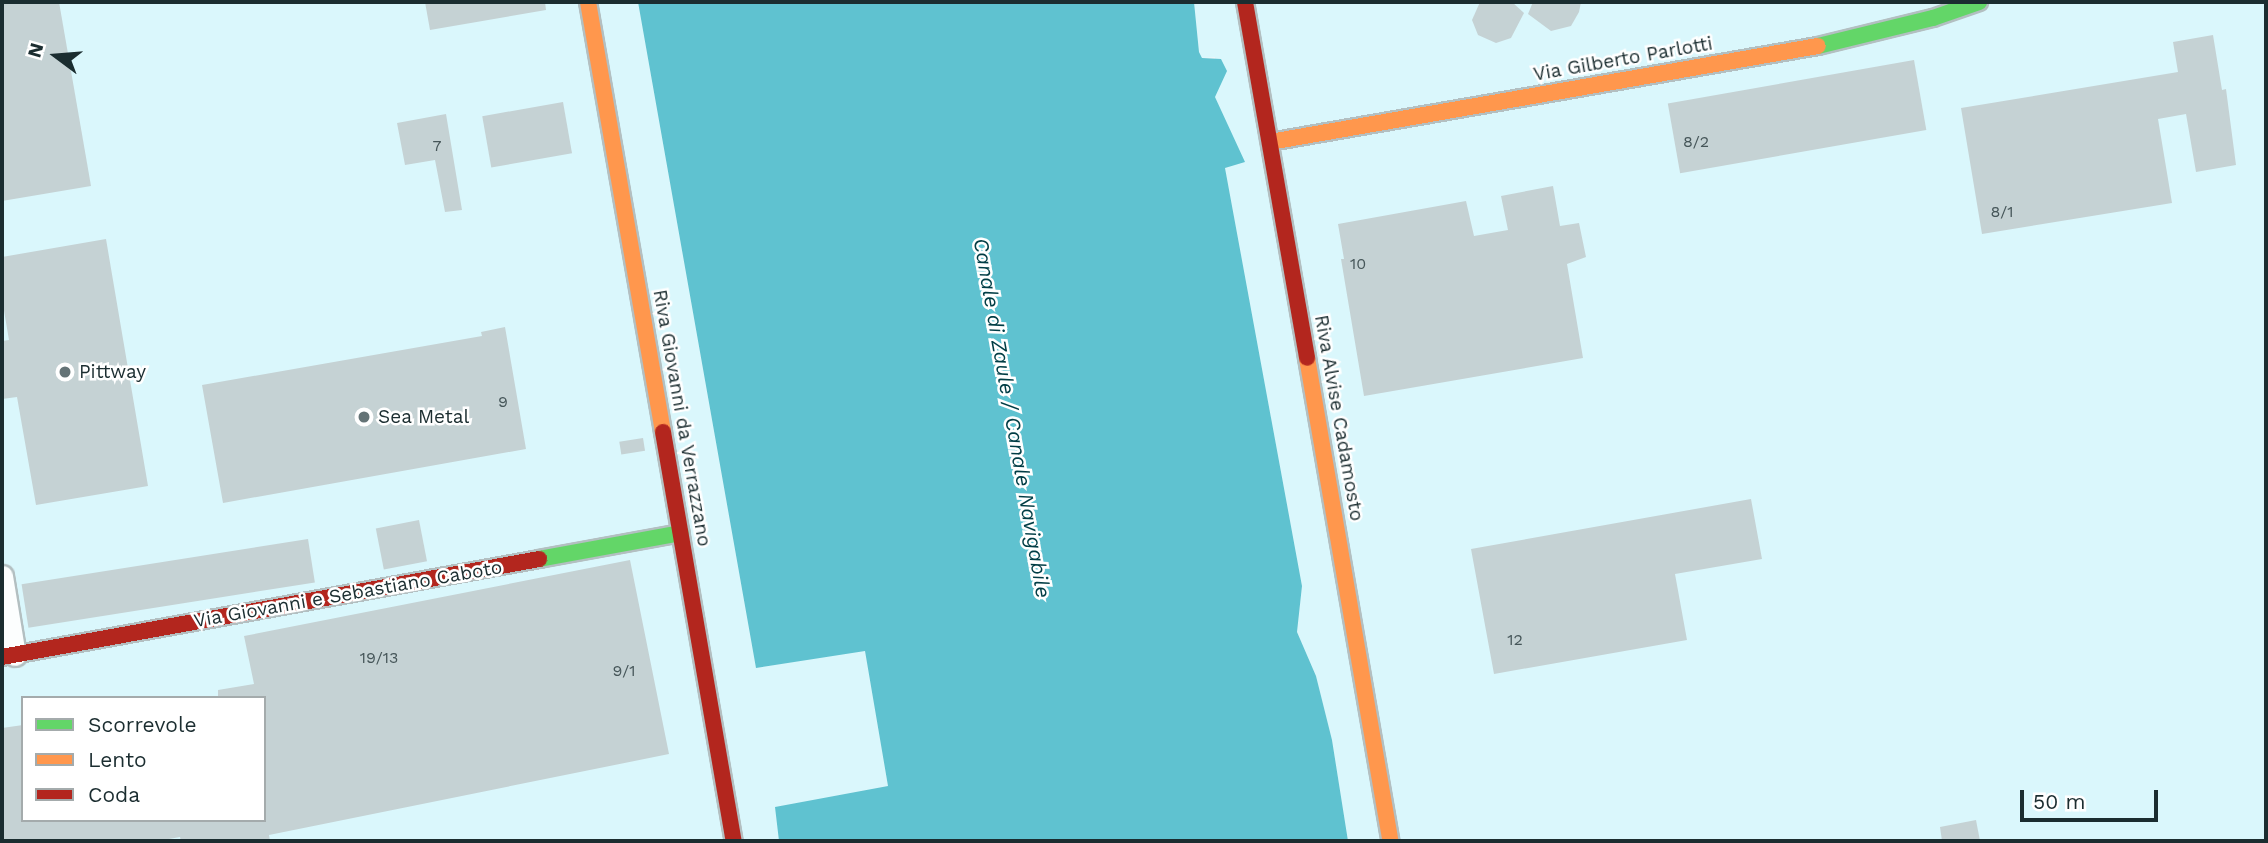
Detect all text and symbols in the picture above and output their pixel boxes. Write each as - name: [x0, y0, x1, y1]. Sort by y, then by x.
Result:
- north arrow: [21, 21, 91, 91]
- street label: Via Gilberto Parlotti: [1531, 32, 1715, 86]
- text: N: [22, 40, 48, 60]
- house number: 8/2: [1683, 132, 1709, 152]
- house number: 7: [433, 136, 441, 156]
- house number: 8/1: [1990, 202, 2014, 222]
- water label: Canale di Zaule / Canale Navigabile: [968, 236, 1056, 600]
- house number: 10: [1350, 254, 1366, 274]
- street label: Riva Giovanni da Verrazzano: [648, 287, 716, 549]
- street label: Riva Alvise Cadamosto: [1310, 313, 1368, 523]
- place label: Pittway: [79, 361, 146, 383]
- marker: Pittway: [57, 364, 73, 380]
- house number: 9: [498, 392, 508, 412]
- place label: Sea Metal: [378, 406, 470, 428]
- marker: Sea Metal: [356, 409, 372, 425]
- street label: Via Giovanni e Sebastiano Caboto: [192, 556, 504, 632]
- house number: 12: [1507, 630, 1523, 650]
- house number: 19/13: [360, 648, 398, 668]
- house number: 9/1: [613, 661, 635, 681]
- legend: [21, 696, 266, 822]
- text: Scorrevole: [88, 712, 197, 737]
- text: Lento: [88, 747, 147, 772]
- scale bar: [2023, 776, 2161, 820]
- text: Coda: [88, 782, 140, 807]
- text: 50 m: [2033, 789, 2085, 814]

